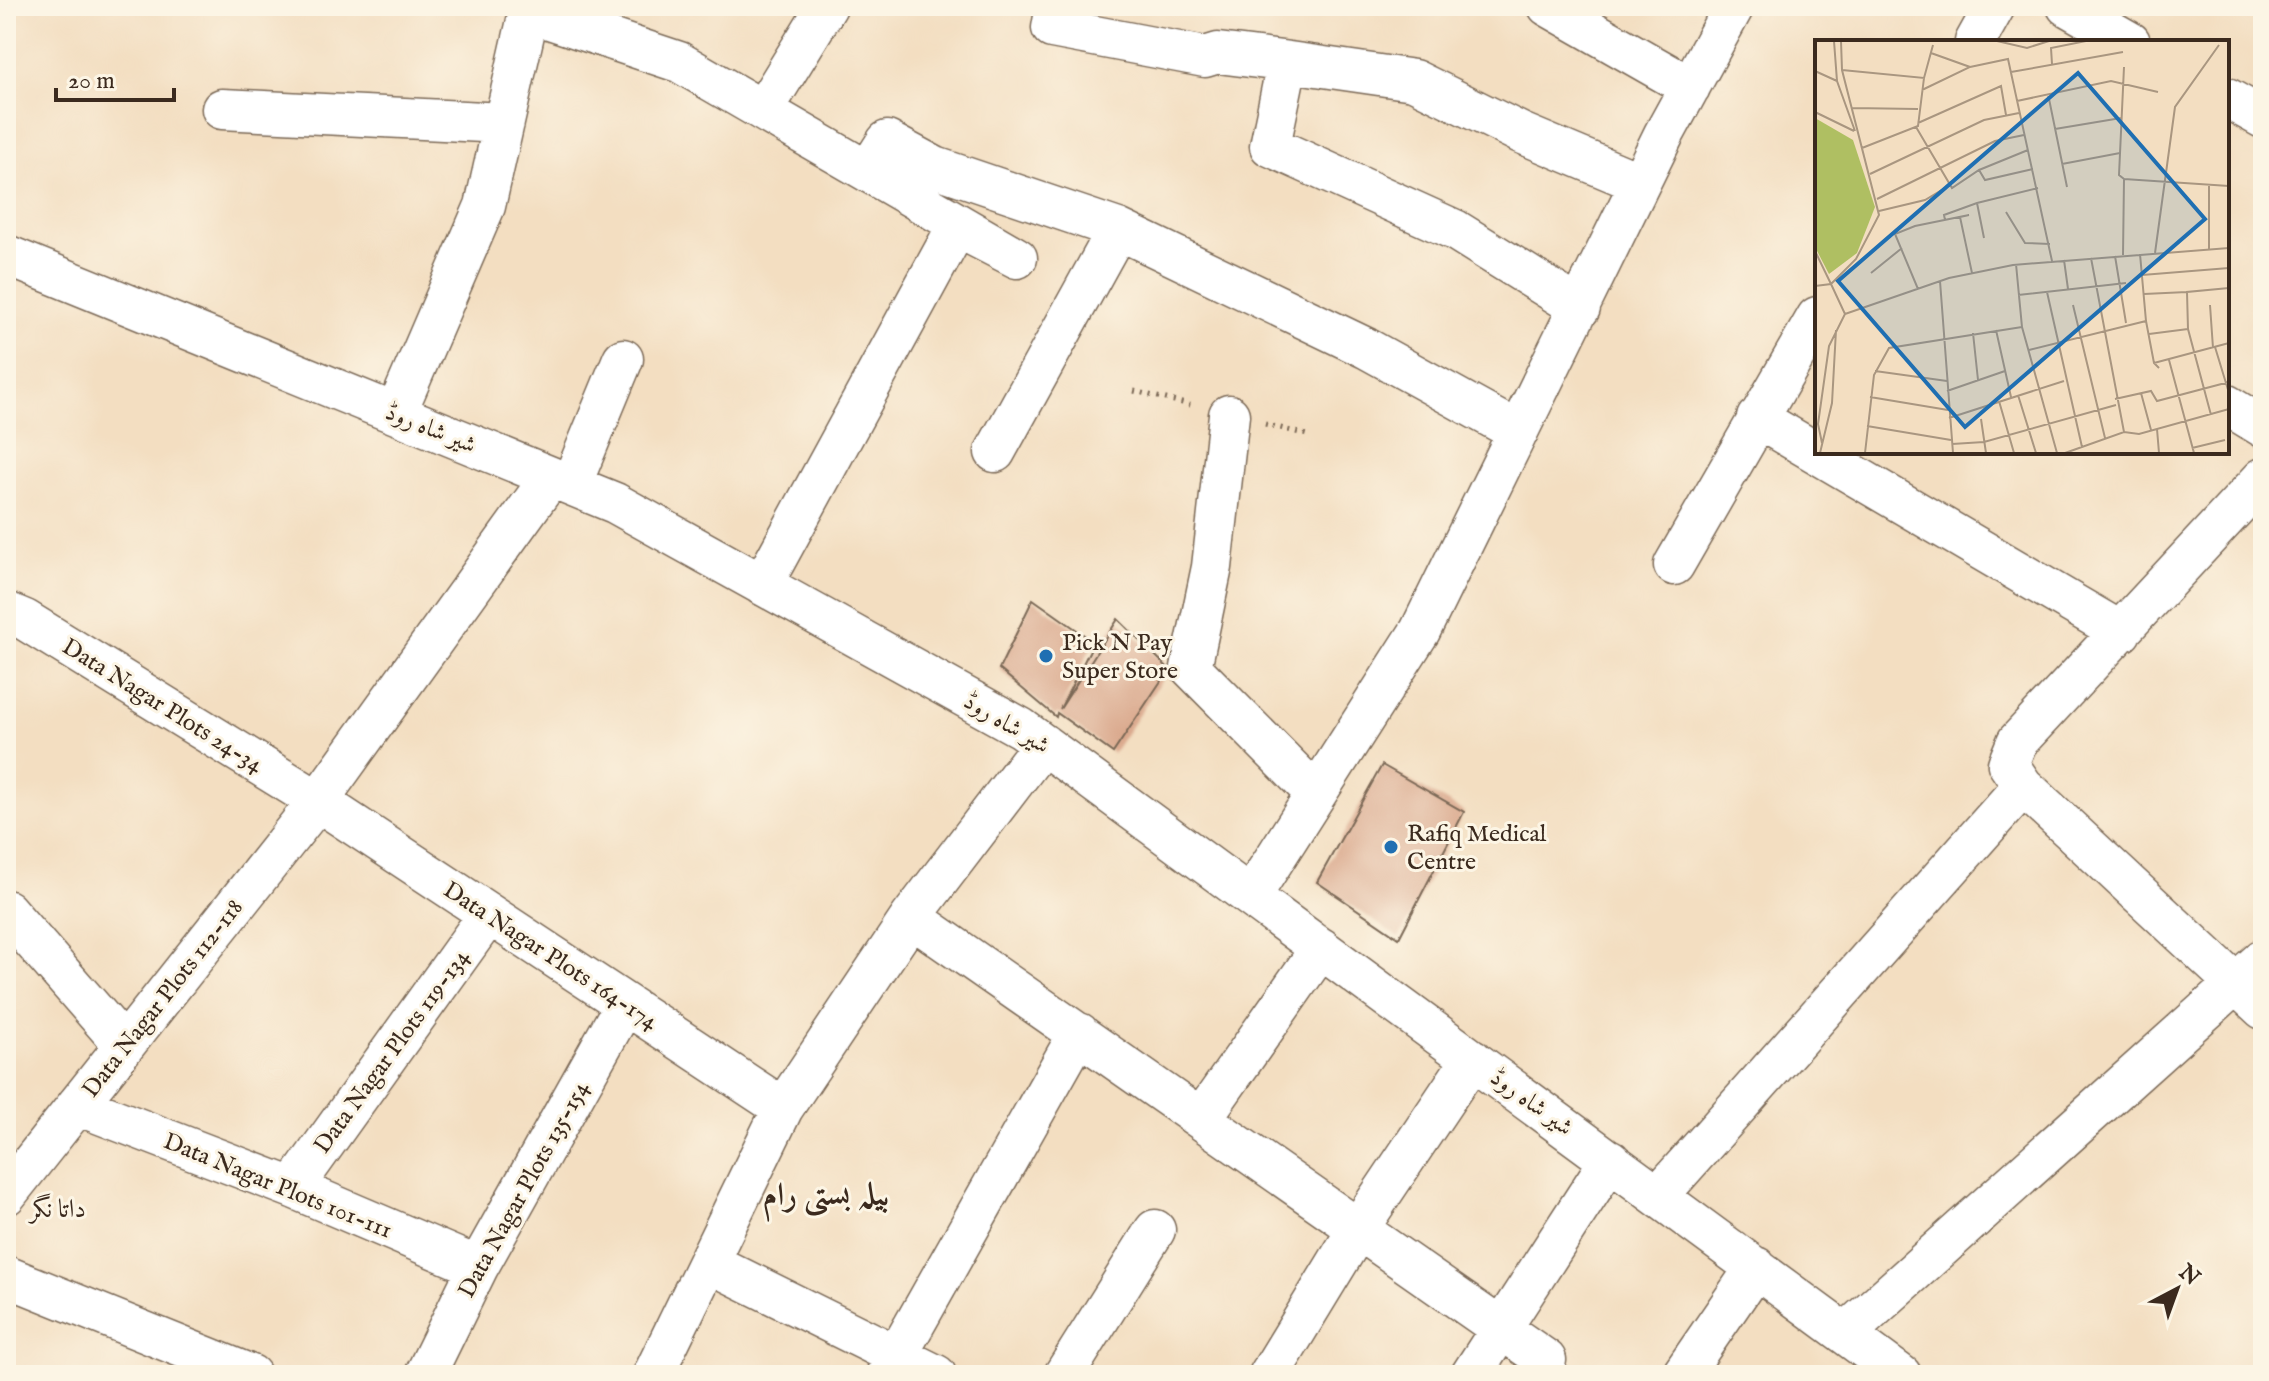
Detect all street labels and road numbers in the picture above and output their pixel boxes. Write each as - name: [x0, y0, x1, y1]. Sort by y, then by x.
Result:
- street label: شیر شاہ روڈ: [380, 397, 480, 462]
- street label: Data Nagar Plots 24-34: [56, 632, 269, 781]
- street label: شیر شاہ روڈ: [957, 686, 1055, 762]
- street label: Data Nagar Plots 164-174: [437, 875, 664, 1038]
- street label: Data Nagar Plots 112-118: [76, 893, 251, 1105]
- street label: Data Nagar Plots 119-134: [307, 943, 477, 1160]
- street label: شیر شاہ روڈ: [1483, 1063, 1579, 1144]
- street label: Data Nagar Plots 135-154: [452, 1075, 597, 1304]
- street label: Data Nagar Plots 101-111: [159, 1126, 396, 1246]

